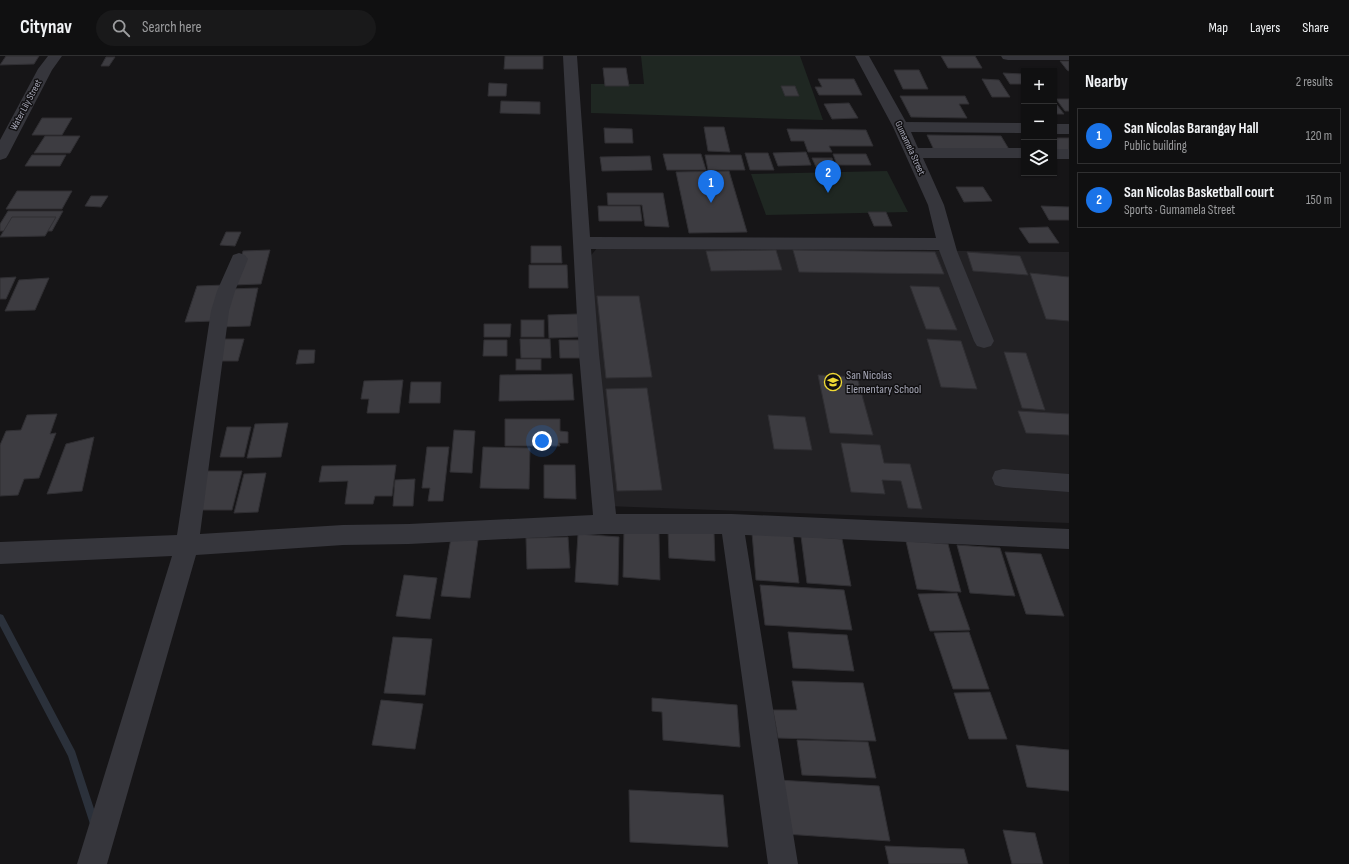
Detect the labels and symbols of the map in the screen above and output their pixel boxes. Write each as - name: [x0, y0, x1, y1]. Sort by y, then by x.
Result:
- street label: Water Lily Street: [8, 78, 44, 132]
- street label: Gumamela Street: [892, 119, 928, 177]
- pin: 2: [815, 160, 841, 193]
- pin: 1: [698, 170, 724, 203]
- place label: San Nicolas Elementary School: [846, 368, 921, 397]
- school or university icon: San Nicolas Elementary School: [823, 372, 843, 392]
- your location: [532, 431, 552, 451]

